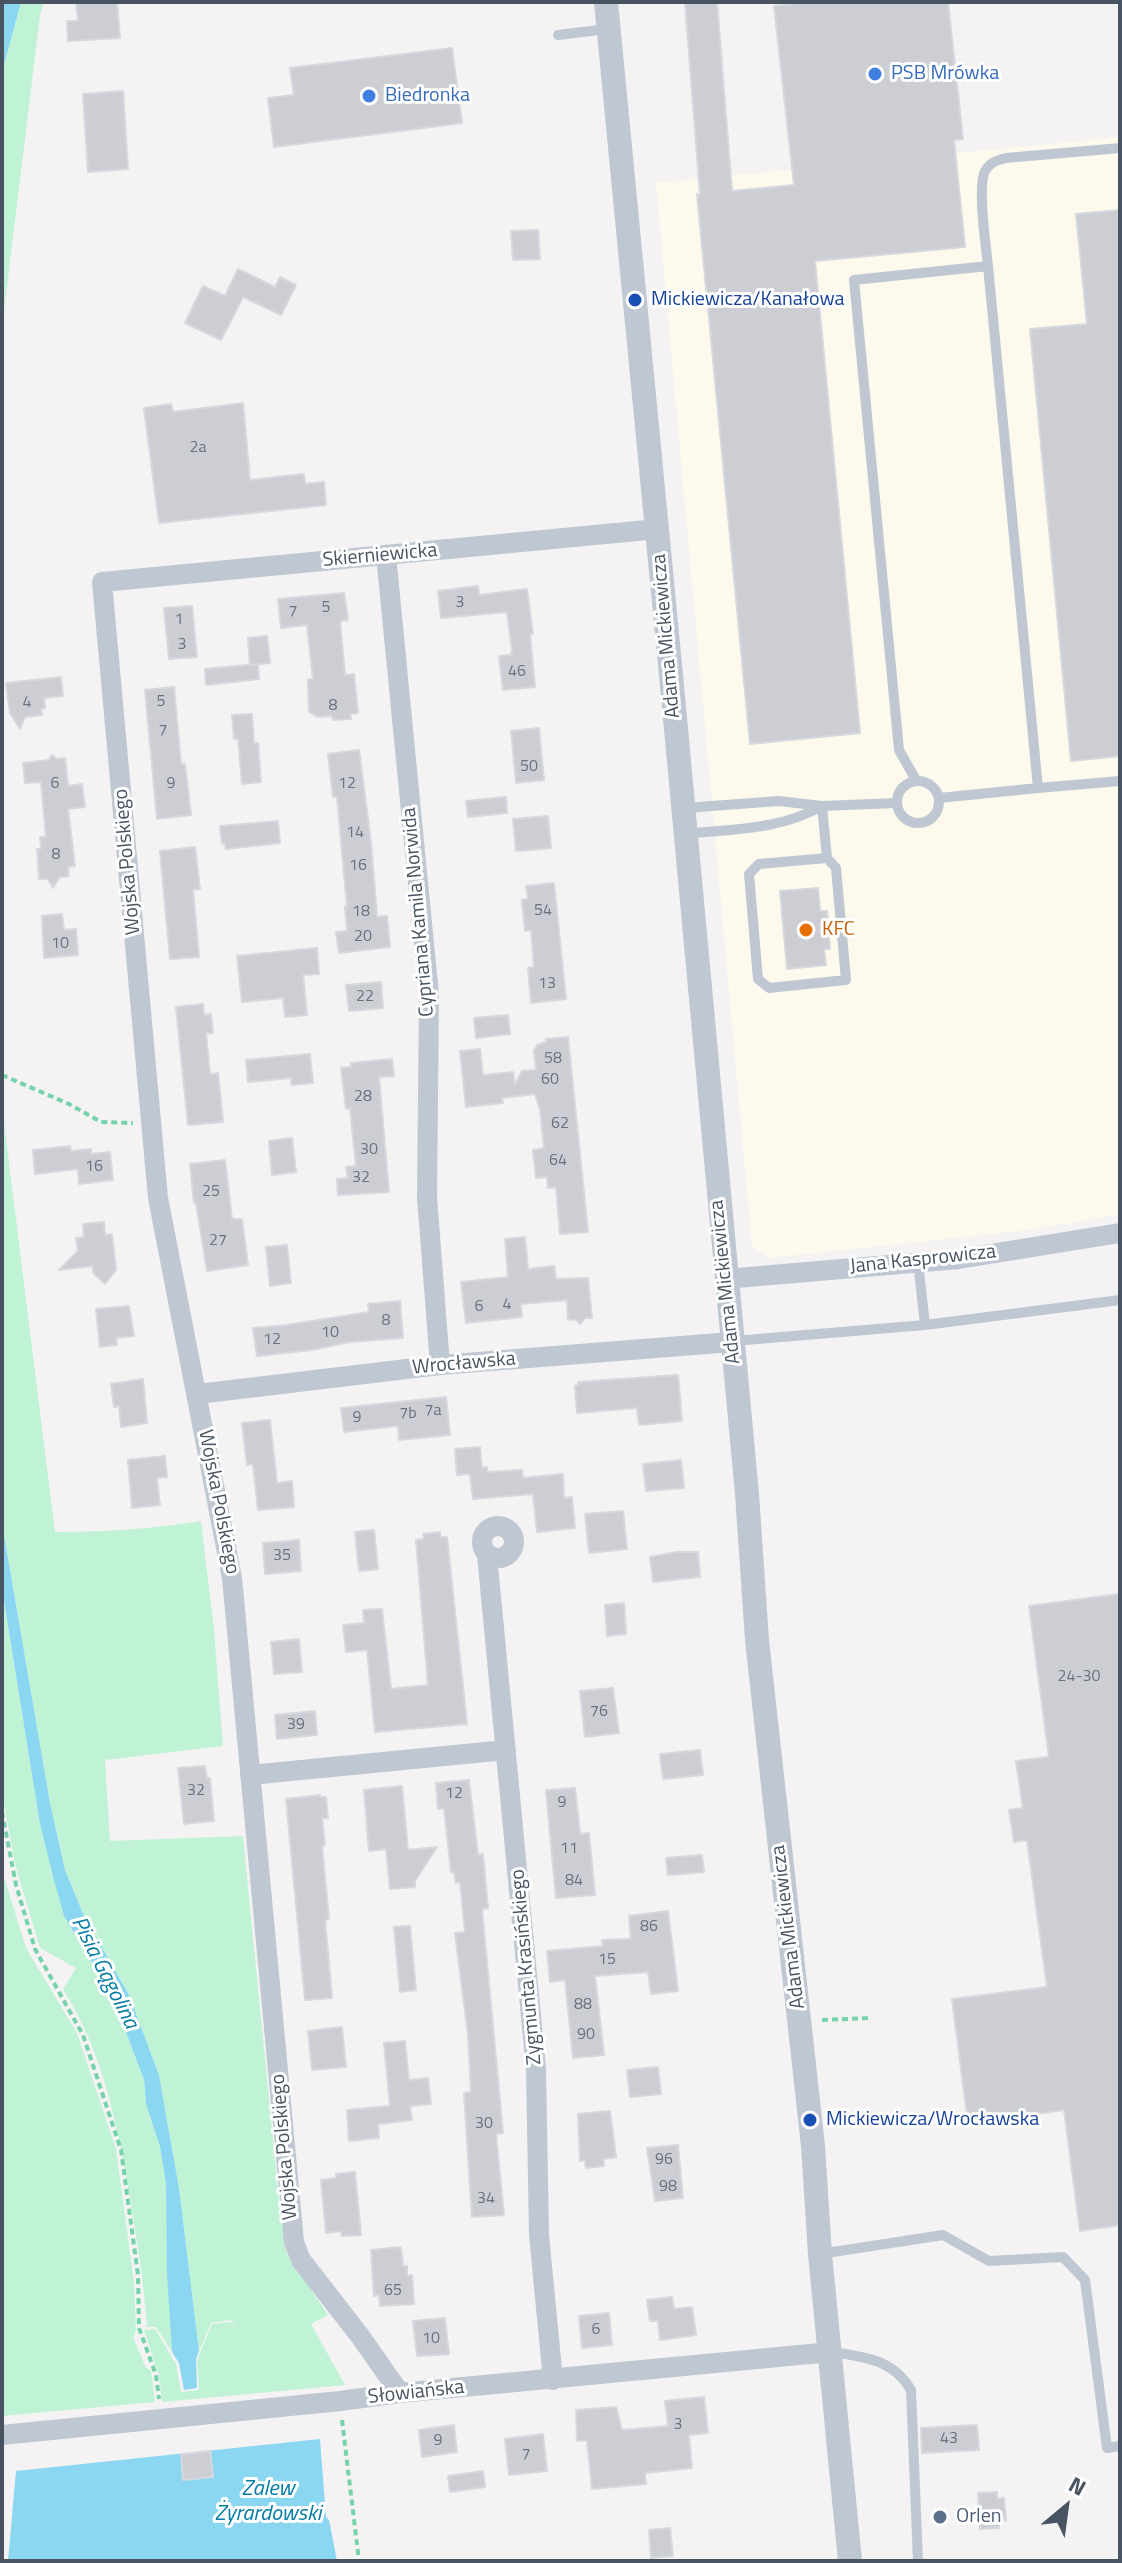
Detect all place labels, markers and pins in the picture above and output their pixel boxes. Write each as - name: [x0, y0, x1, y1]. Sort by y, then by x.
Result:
- place label: PSB Mrówka: [891, 62, 999, 86]
- marker: PSB Mrówka: [866, 65, 884, 83]
- place label: Biedronka: [385, 84, 470, 108]
- marker: Biedronka: [360, 87, 378, 105]
- place label: Mickiewicza/Kanałowa: [651, 288, 845, 312]
- marker: Mickiewicza/Kanałowa: [626, 291, 644, 309]
- place label: KFC: [822, 918, 855, 942]
- marker: KFC: [797, 921, 815, 939]
- place label: Mickiewicza/Wrocławska: [826, 2108, 1039, 2132]
- marker: Mickiewicza/Wrocławska: [801, 2111, 819, 2129]
- place label: Orlen: [956, 2505, 1002, 2529]
- marker: Orlen: [931, 2508, 949, 2526]

